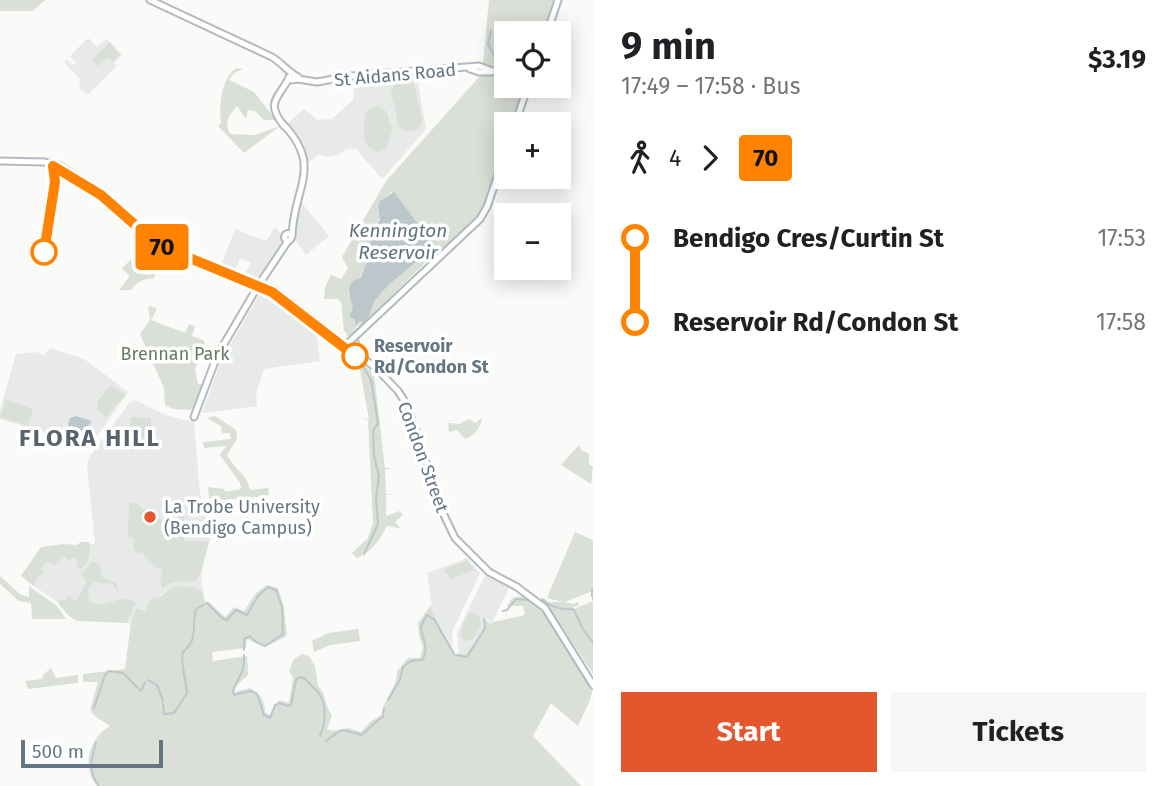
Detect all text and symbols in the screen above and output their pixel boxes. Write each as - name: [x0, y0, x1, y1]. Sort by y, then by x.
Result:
- map controls: [494, 21, 571, 280]
- button: locate: [494, 21, 571, 98]
- text: 9 min: [621, 23, 716, 69]
- text: $3.19: [1088, 44, 1146, 75]
- street label: St Aidans Road: [333, 59, 457, 91]
- text: 17:49 – 17:58 · Bus: [621, 72, 800, 100]
- button: +: [494, 112, 571, 189]
- icon: walk: [621, 139, 659, 177]
- icon: forward: [691, 139, 729, 177]
- text: 4: [669, 144, 681, 172]
- text: 70: [753, 144, 778, 172]
- button: −: [494, 203, 571, 280]
- water label: Kennington Reservoir: [349, 219, 447, 264]
- text: Bendigo Cres/Curtin St: [673, 223, 944, 254]
- line badge: 70: [130, 224, 194, 270]
- text: 17:53: [1097, 224, 1146, 252]
- text: 70: [149, 233, 175, 261]
- unlabelled marker: [31, 239, 57, 265]
- text: Reservoir Rd/Condon St: [673, 307, 958, 338]
- text: 17:58: [1096, 308, 1146, 336]
- place label: Reservoir Rd/Condon St: [374, 335, 490, 378]
- park label: Brennan Park: [121, 343, 230, 365]
- marker: Reservoir Rd/Condon St: [342, 343, 368, 369]
- street label: Condon Street: [393, 399, 453, 516]
- district label: FLORA HILL: [19, 424, 161, 452]
- place label: La Trobe University (Bendigo Campus): [164, 496, 320, 539]
- marker: La Trobe University (Bendigo Campus): [142, 509, 158, 525]
- button: Start: [621, 692, 877, 772]
- button: Tickets: [891, 692, 1146, 772]
- scale bar: [21, 737, 163, 769]
- text: 500 m: [32, 740, 84, 763]

